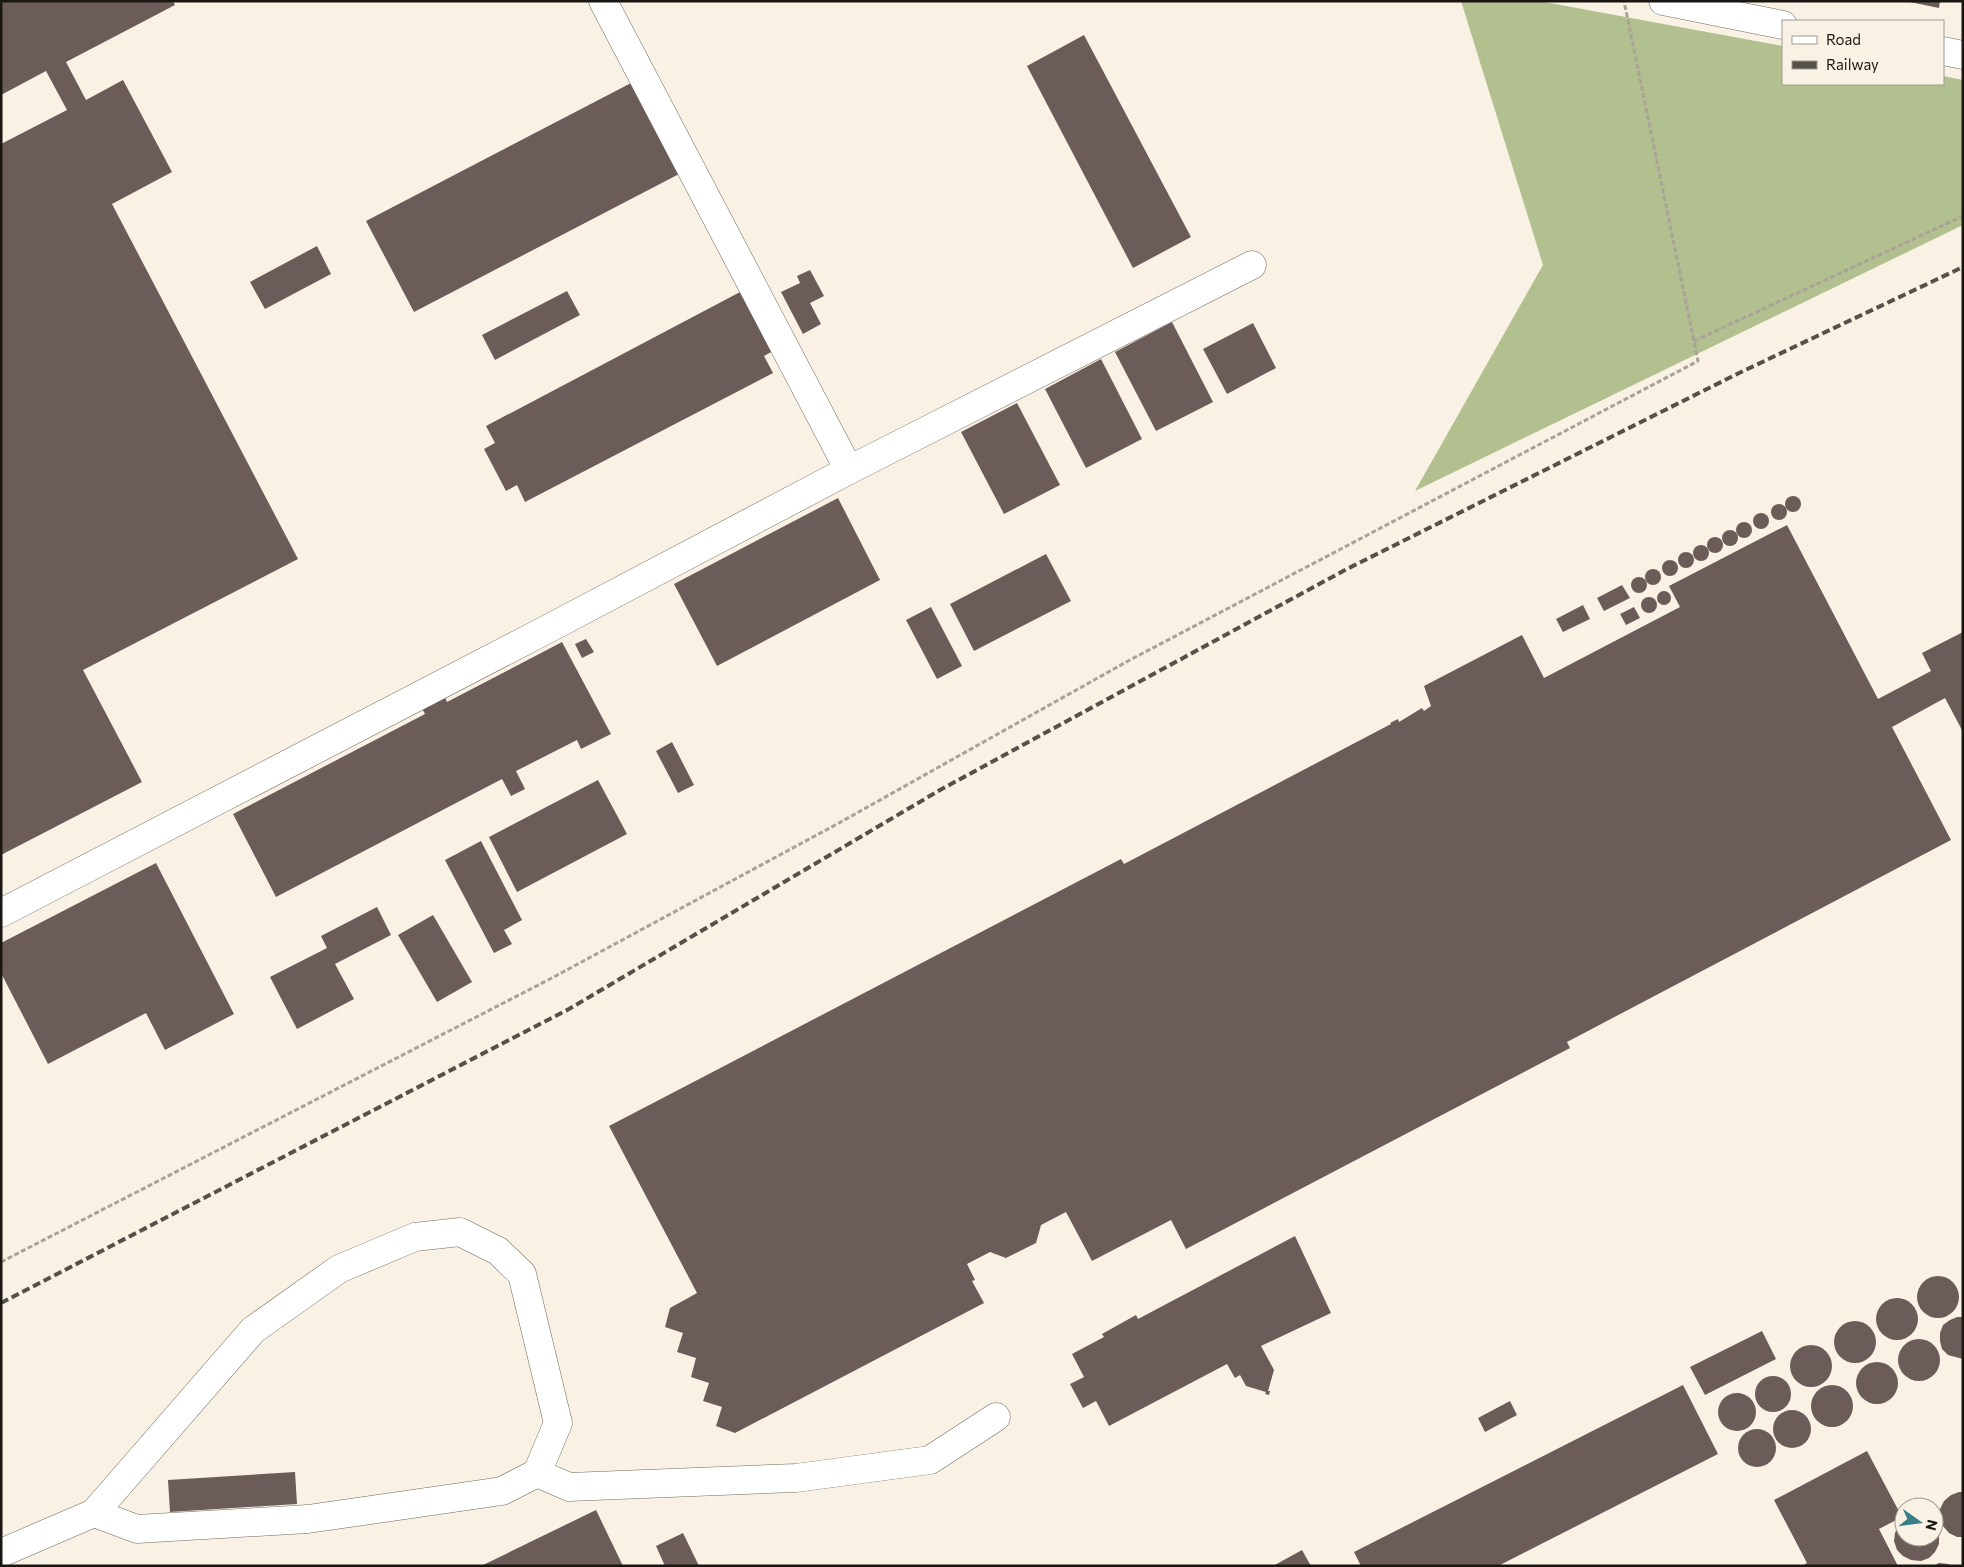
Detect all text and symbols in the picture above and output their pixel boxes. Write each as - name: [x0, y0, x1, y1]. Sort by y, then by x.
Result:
- legend: [1782, 20, 1944, 85]
- text: Road: [1826, 30, 1861, 48]
- text: Railway: [1826, 55, 1879, 73]
- north arrow: [1894, 1497, 1944, 1547]
- text: N: [1923, 1518, 1942, 1532]

